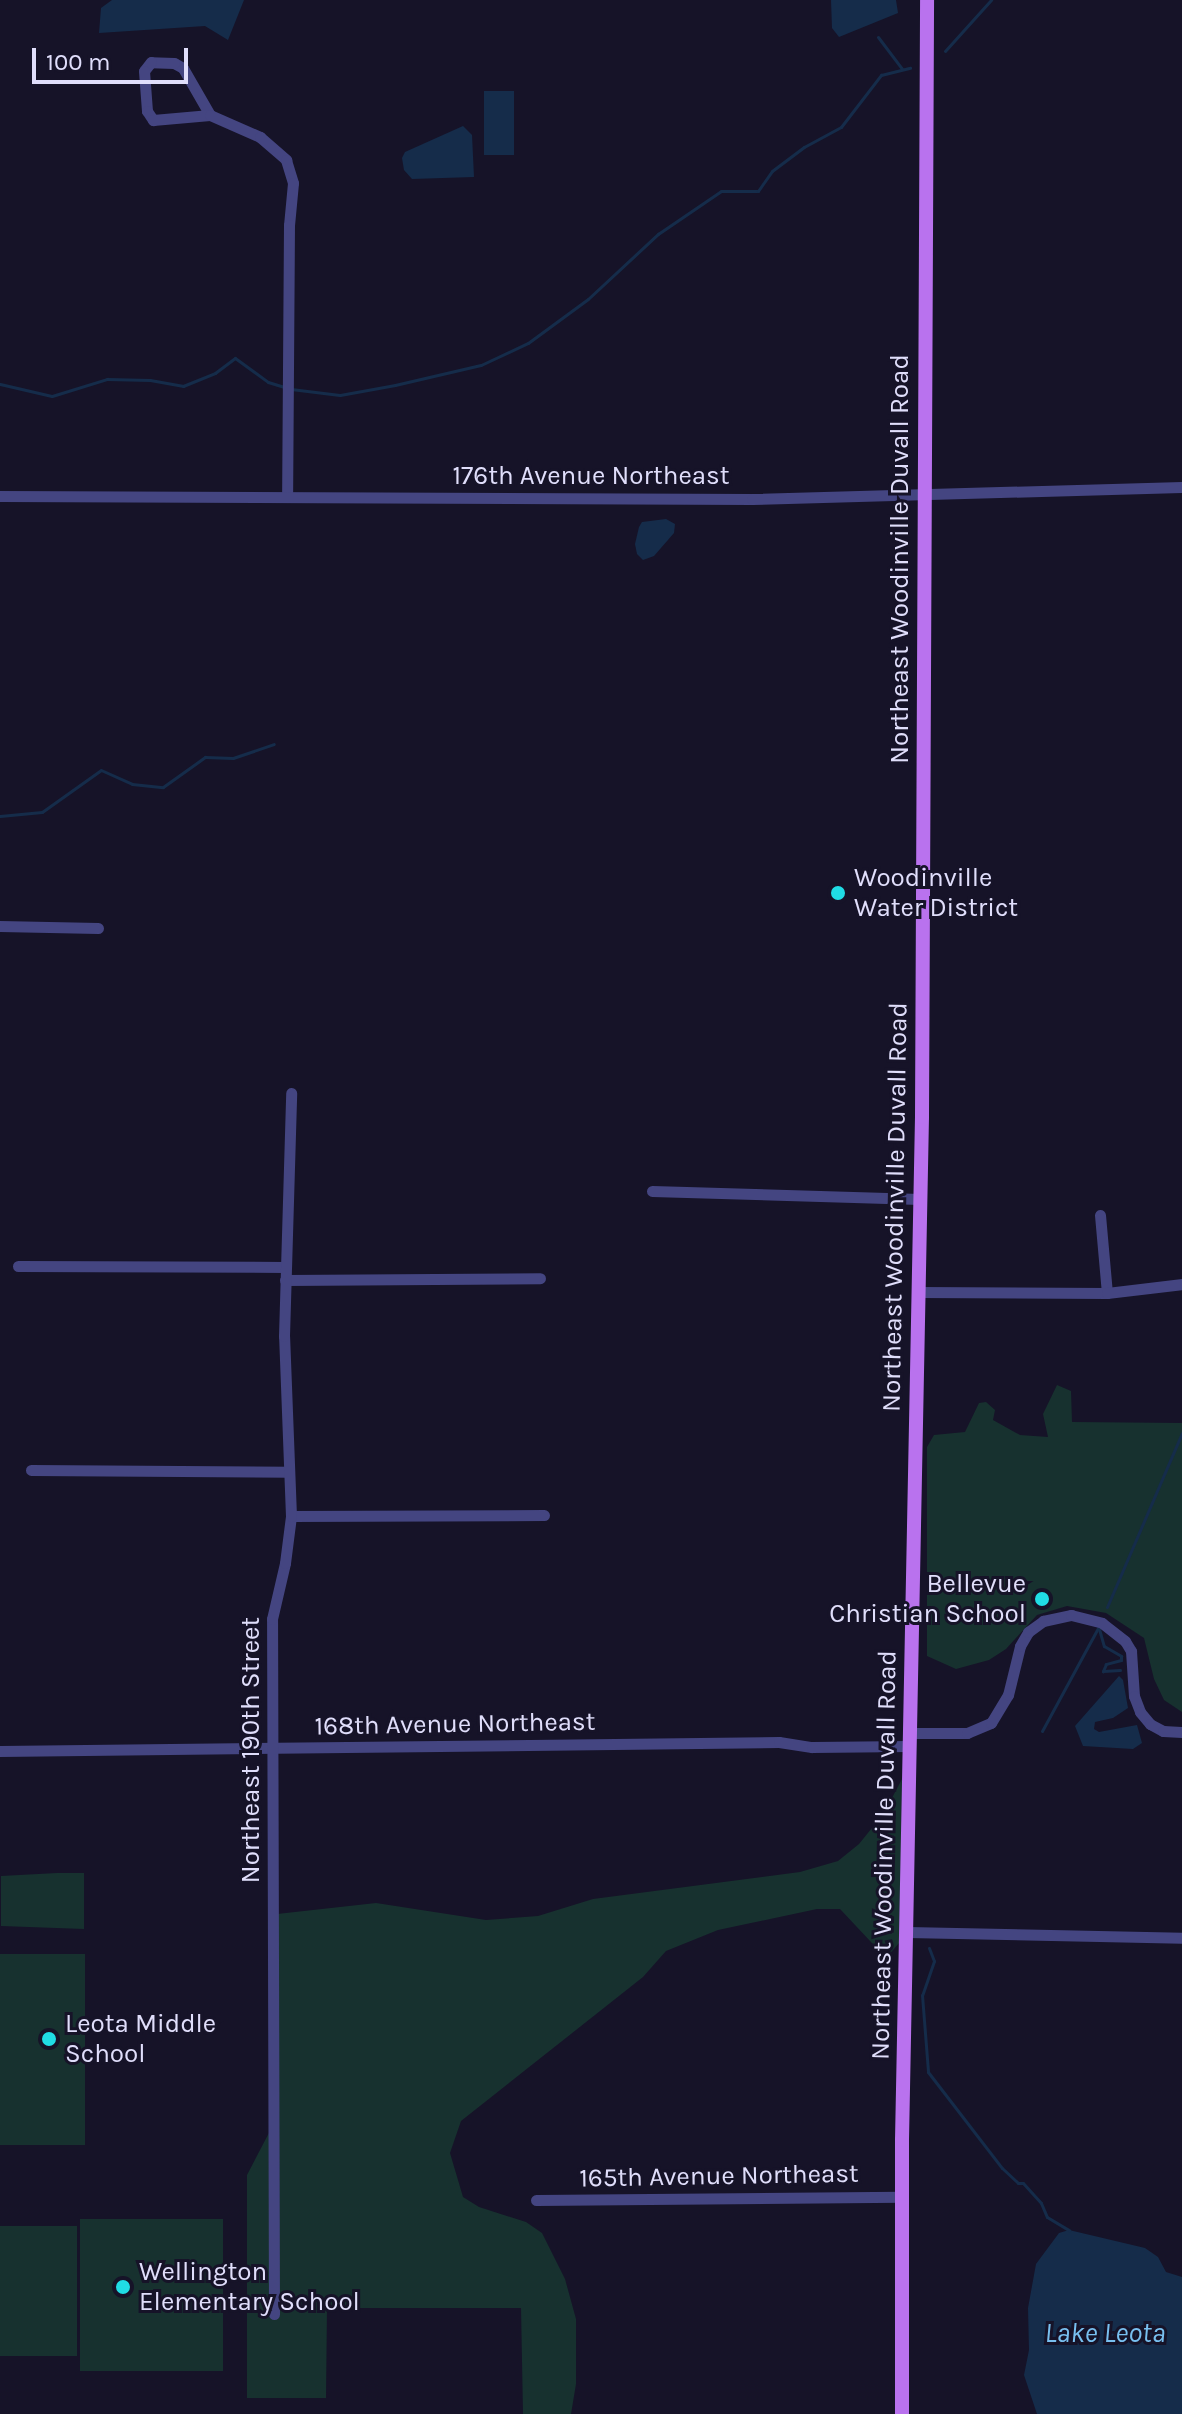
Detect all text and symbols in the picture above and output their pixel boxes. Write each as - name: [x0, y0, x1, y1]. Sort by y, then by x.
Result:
- scale bar: [36, 32, 192, 82]
- text: 100 m: [46, 48, 111, 76]
- street label: Northeast Woodinville Duvall Road: [884, 354, 916, 764]
- street label: 176th Avenue Northeast: [452, 460, 730, 492]
- place label: Woodinville Water District: [854, 862, 1018, 924]
- marker: Woodinville Water District: [829, 884, 847, 902]
- street label: Northeast Woodinville Duvall Road: [876, 1002, 914, 1412]
- place label: Bellevue Christian School: [829, 1568, 1026, 1630]
- marker: Bellevue Christian School: [1033, 1590, 1051, 1608]
- street label: Northeast 190th Street: [235, 1617, 267, 1883]
- street label: Northeast Woodinville Duvall Road: [865, 1650, 903, 2060]
- street label: 168th Avenue Northeast: [314, 1706, 596, 1742]
- place label: Leota Middle School: [65, 2008, 216, 2070]
- marker: Leota Middle School: [40, 2030, 58, 2048]
- street label: 165th Avenue Northeast: [579, 2158, 859, 2194]
- place label: Wellington Elementary School: [139, 2256, 360, 2318]
- marker: Wellington Elementary School: [114, 2278, 132, 2296]
- water label: Lake Leota: [1044, 2316, 1166, 2350]

